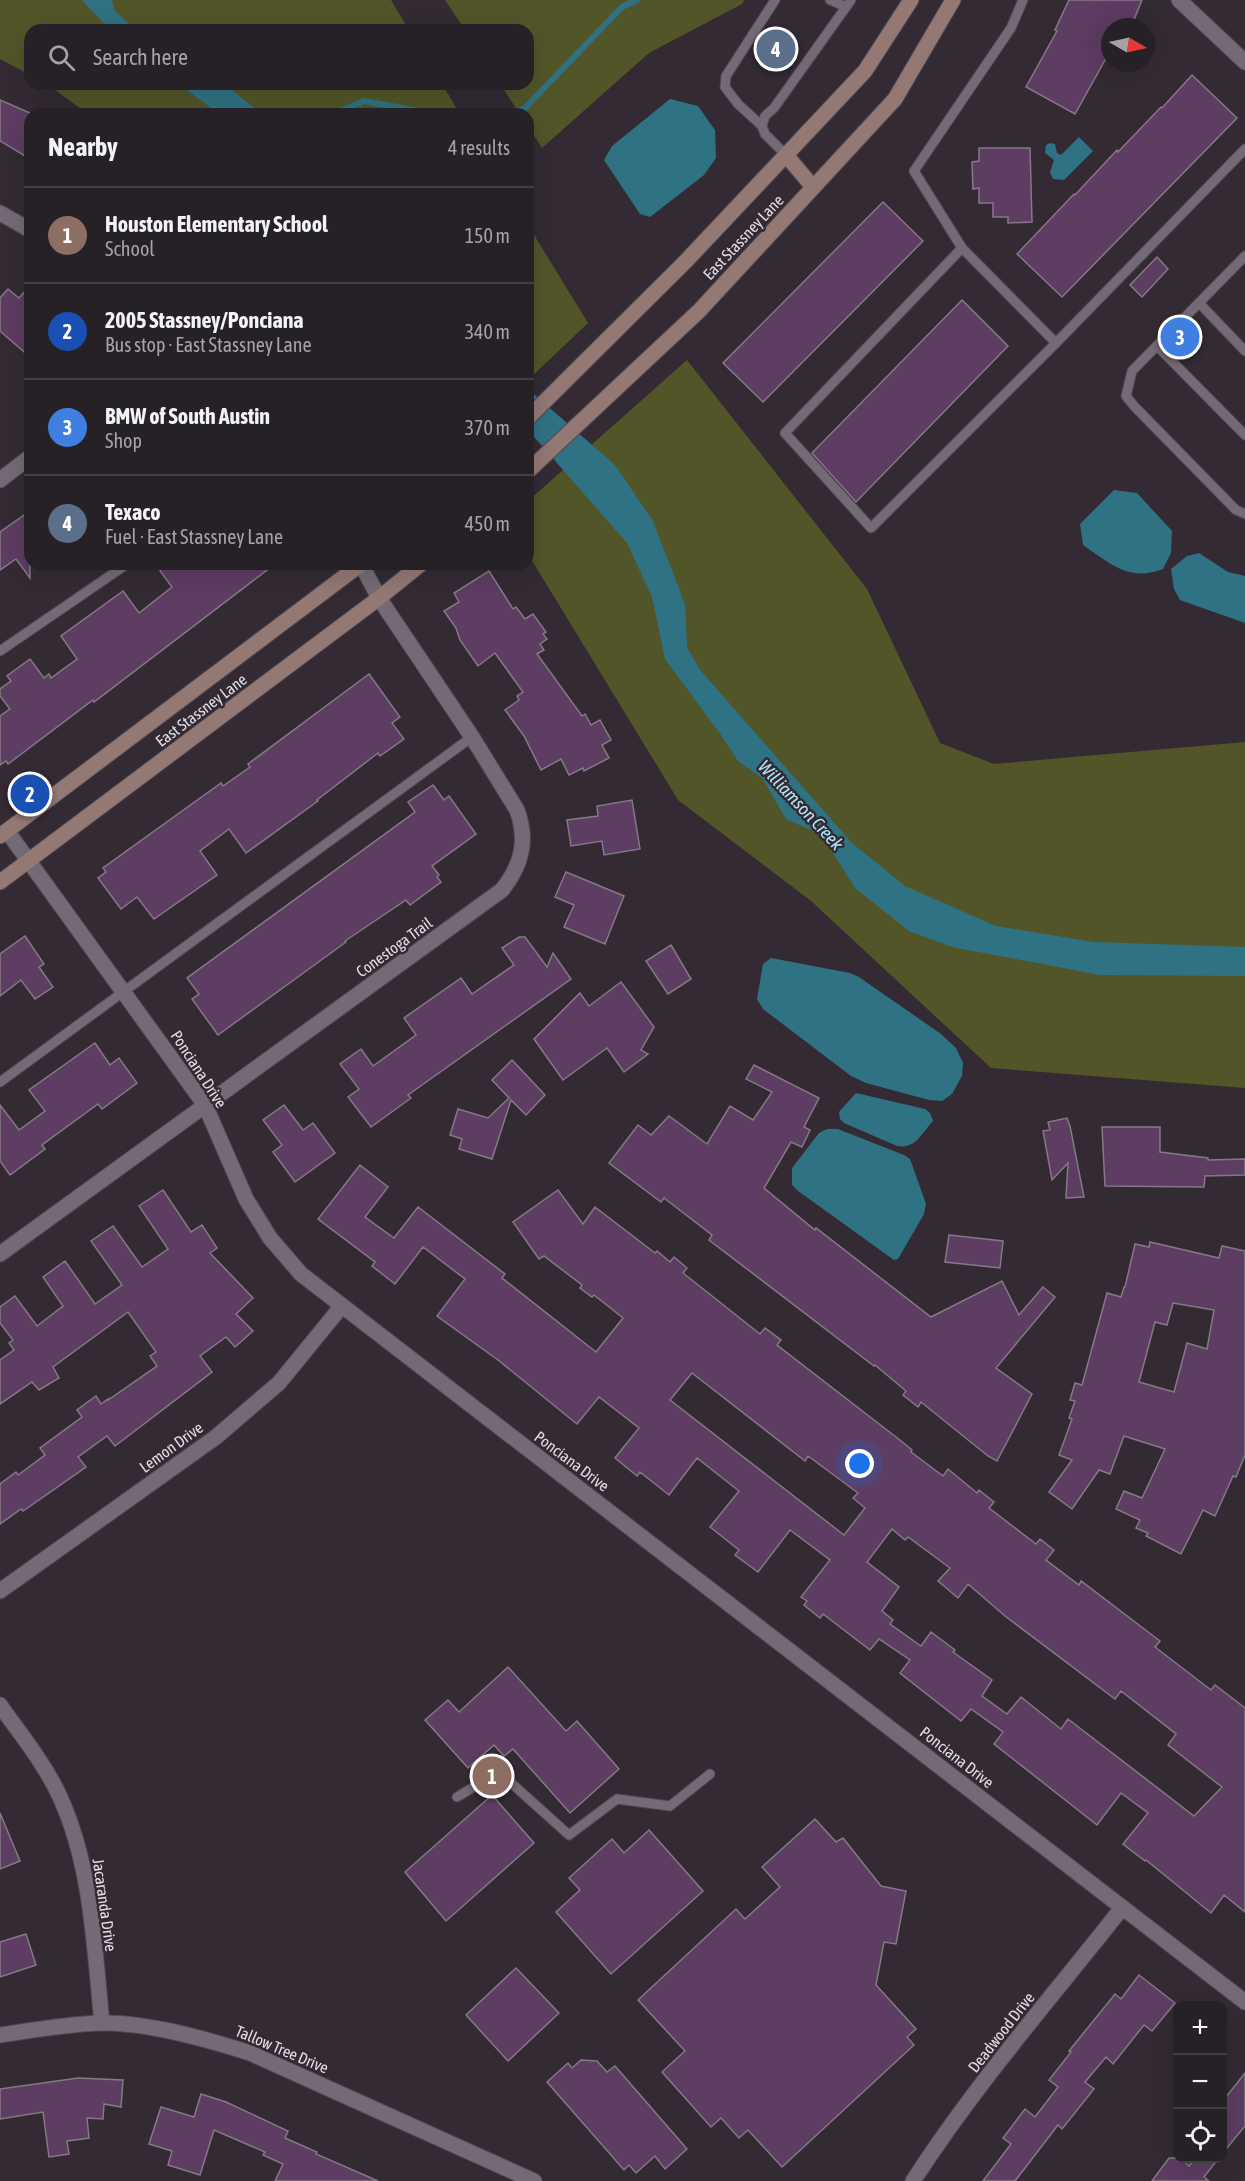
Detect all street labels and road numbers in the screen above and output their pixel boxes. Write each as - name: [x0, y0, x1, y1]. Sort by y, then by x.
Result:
- street label: East Stassney Lane: [699, 191, 788, 284]
- street label: East Stassney Lane: [152, 670, 251, 751]
- street label: Conestoga Trail: [353, 913, 437, 981]
- street label: Ponciana Drive: [167, 1027, 231, 1111]
- street label: Lemon Drive: [136, 1418, 206, 1476]
- street label: Ponciana Drive: [531, 1427, 613, 1495]
- street label: Ponciana Drive: [917, 1723, 997, 1791]
- street label: Jacaranda Drive: [90, 1857, 120, 1953]
- street label: Deadwood Drive: [964, 1988, 1038, 2076]
- street label: Tallow Tree Drive: [233, 2021, 331, 2077]

